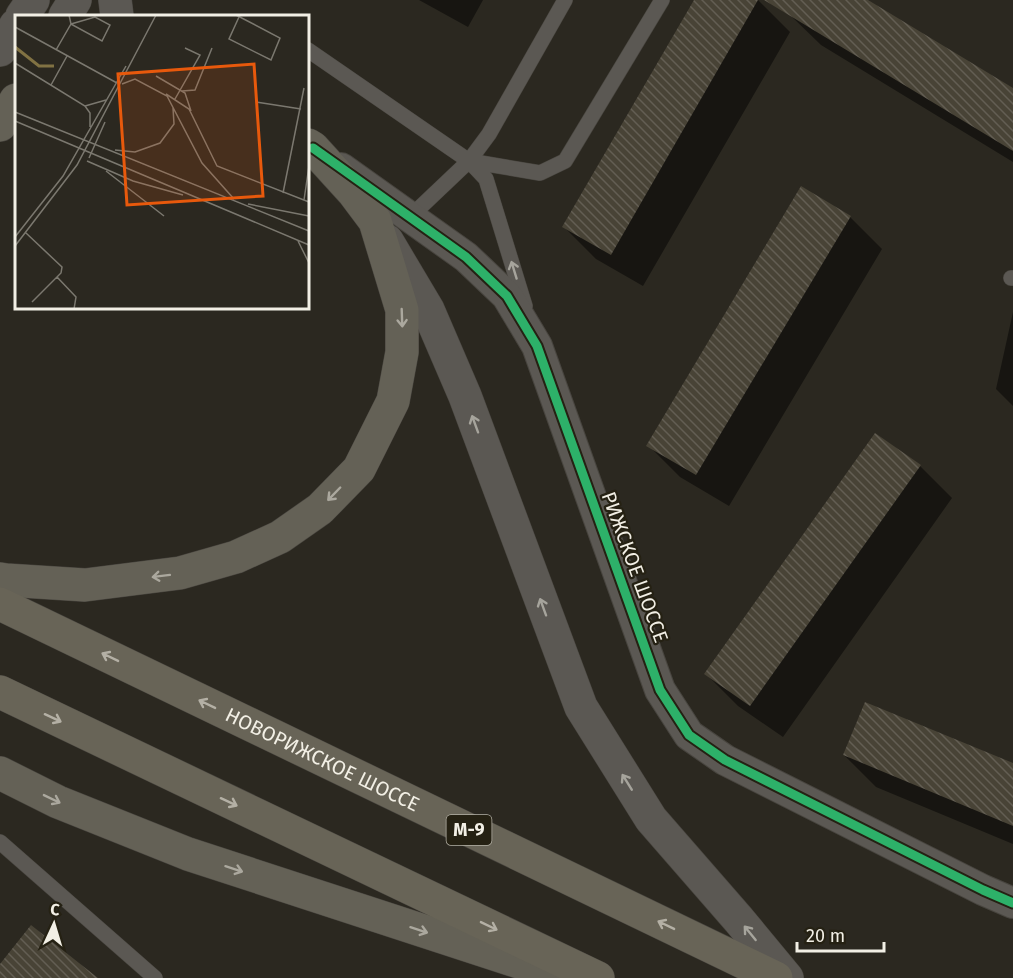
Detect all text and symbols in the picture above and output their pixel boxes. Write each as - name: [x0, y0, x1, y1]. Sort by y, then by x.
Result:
- inset map: [15, 15, 309, 309]
- one-way arrow: [508, 261, 519, 280]
- one-way arrow: [396, 307, 407, 327]
- one-way arrow: [469, 415, 480, 434]
- one-way arrow: [327, 487, 342, 502]
- street label: РИЖСКОЕ ШОССЕ: [597, 488, 673, 646]
- one-way arrow: [152, 570, 172, 581]
- one-way arrow: [537, 598, 548, 617]
- one-way arrow: [101, 650, 119, 662]
- one-way arrow: [198, 697, 216, 709]
- street label: НОВОРИЖСКОЕ ШОССЕ: [222, 702, 423, 816]
- one-way arrow: [43, 712, 61, 724]
- one-way arrow: [621, 773, 634, 790]
- one-way arrow: [43, 793, 61, 805]
- one-way arrow: [219, 796, 237, 808]
- road number: М-9: [446, 815, 492, 845]
- one-way arrow: [224, 864, 243, 875]
- north arrow: [24, 894, 84, 954]
- text: С: [50, 900, 61, 919]
- scale bar: [797, 915, 884, 953]
- one-way arrow: [658, 919, 676, 931]
- one-way arrow: [479, 920, 497, 932]
- one-way arrow: [409, 925, 428, 936]
- text: 20 m: [806, 925, 845, 947]
- one-way arrow: [743, 926, 757, 941]

